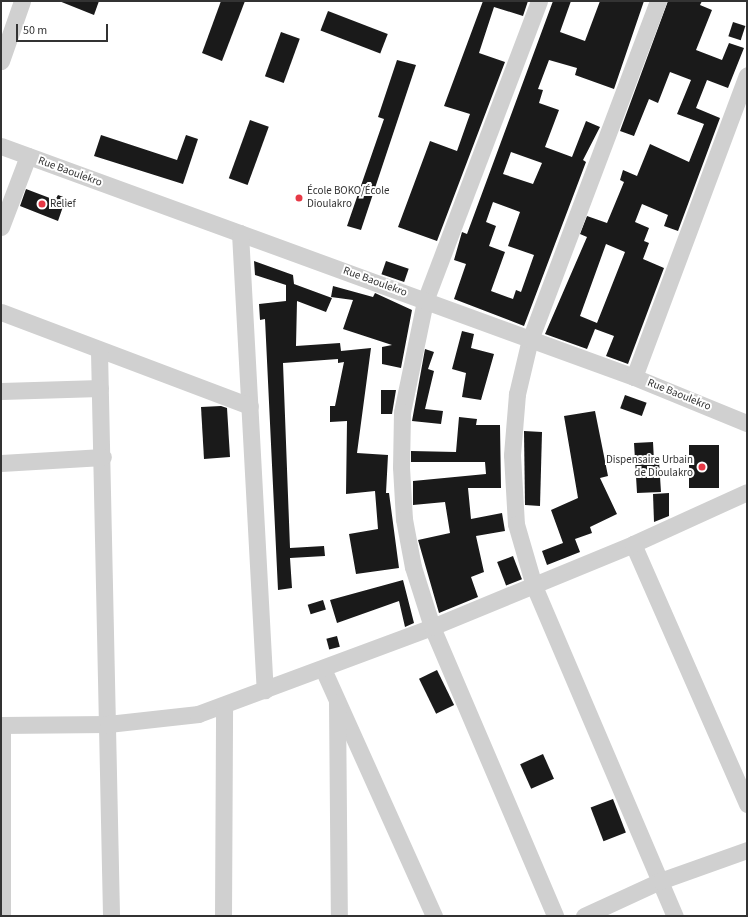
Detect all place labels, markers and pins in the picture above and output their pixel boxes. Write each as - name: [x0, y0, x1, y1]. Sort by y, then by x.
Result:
- place label: École BOKO/École Dioulakro: [307, 185, 389, 211]
- marker: École BOKO/École Dioulakro: [294, 193, 304, 203]
- place label: Relief: [50, 197, 76, 211]
- marker: Relief: [37, 199, 47, 209]
- place label: Dispensaire Urbain de Dioulakro: [606, 454, 693, 480]
- marker: Dispensaire Urbain de Dioulakro: [696, 461, 708, 473]

